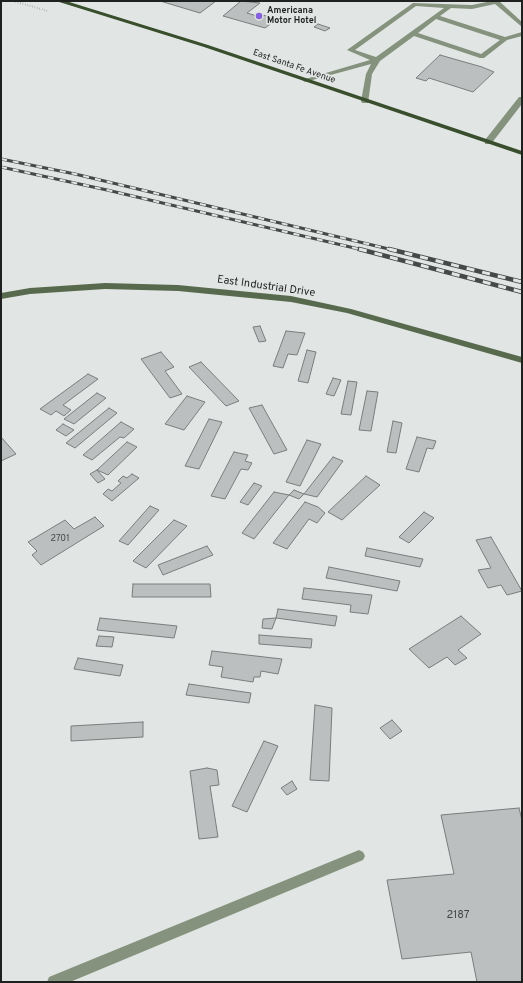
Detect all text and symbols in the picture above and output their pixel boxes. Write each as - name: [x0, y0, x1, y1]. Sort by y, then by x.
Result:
- place label: Americana Motor Hotel: [267, 6, 316, 27]
- marker: Americana Motor Hotel: [254, 11, 264, 21]
- street label: East Santa Fe Avenue: [251, 48, 337, 86]
- street label: East Industrial Drive: [216, 274, 316, 300]
- house number: 2701: [51, 534, 69, 544]
- house number: 2187: [446, 909, 470, 923]

